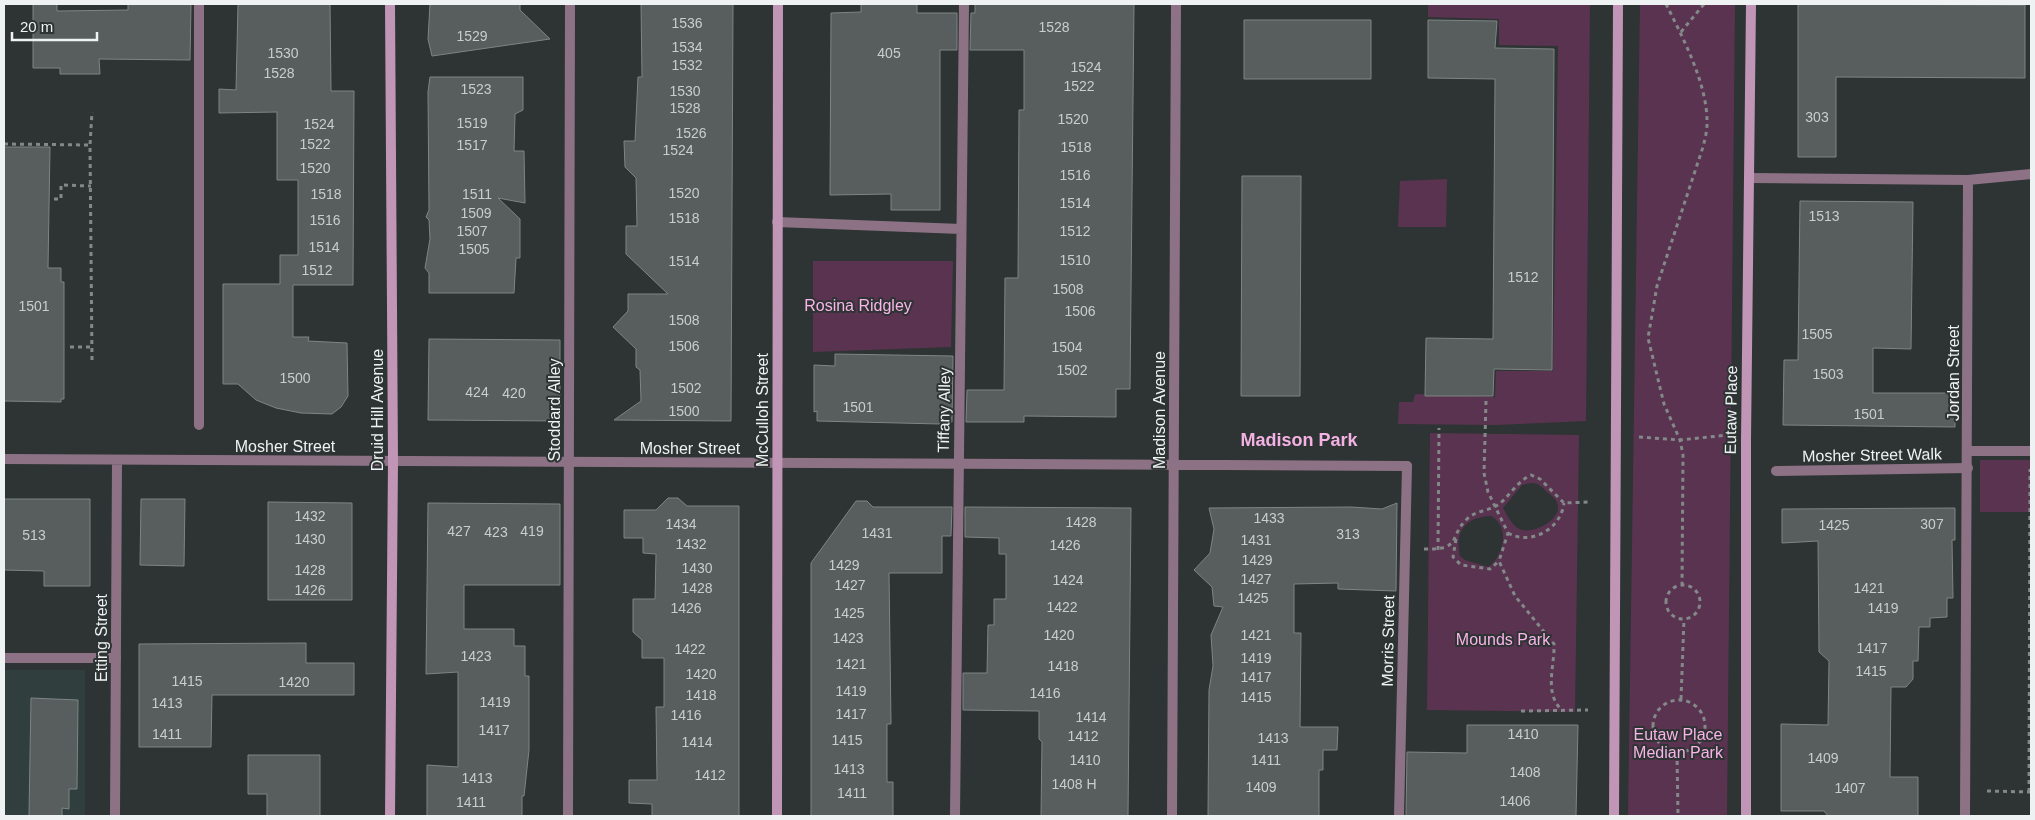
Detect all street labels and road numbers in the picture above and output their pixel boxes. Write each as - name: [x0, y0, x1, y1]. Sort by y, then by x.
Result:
- street label: Jordan Street: [1945, 324, 1962, 421]
- street label: Druid Hill Avenue: [369, 349, 386, 471]
- street label: Madison Avenue: [1151, 351, 1168, 469]
- street label: McCulloh Street: [754, 353, 771, 467]
- street label: Stoddard Alley: [546, 358, 563, 462]
- street label: Eutaw Place: [1722, 365, 1740, 455]
- street label: Tiffany Alley: [935, 367, 953, 453]
- street label: Mosher Street: [235, 438, 336, 455]
- street label: Mosher Street: [640, 440, 741, 457]
- street label: Mosher Street Walk: [1802, 445, 1943, 465]
- street label: Etting Street: [93, 593, 110, 682]
- street label: Morris Street: [1379, 595, 1397, 687]

